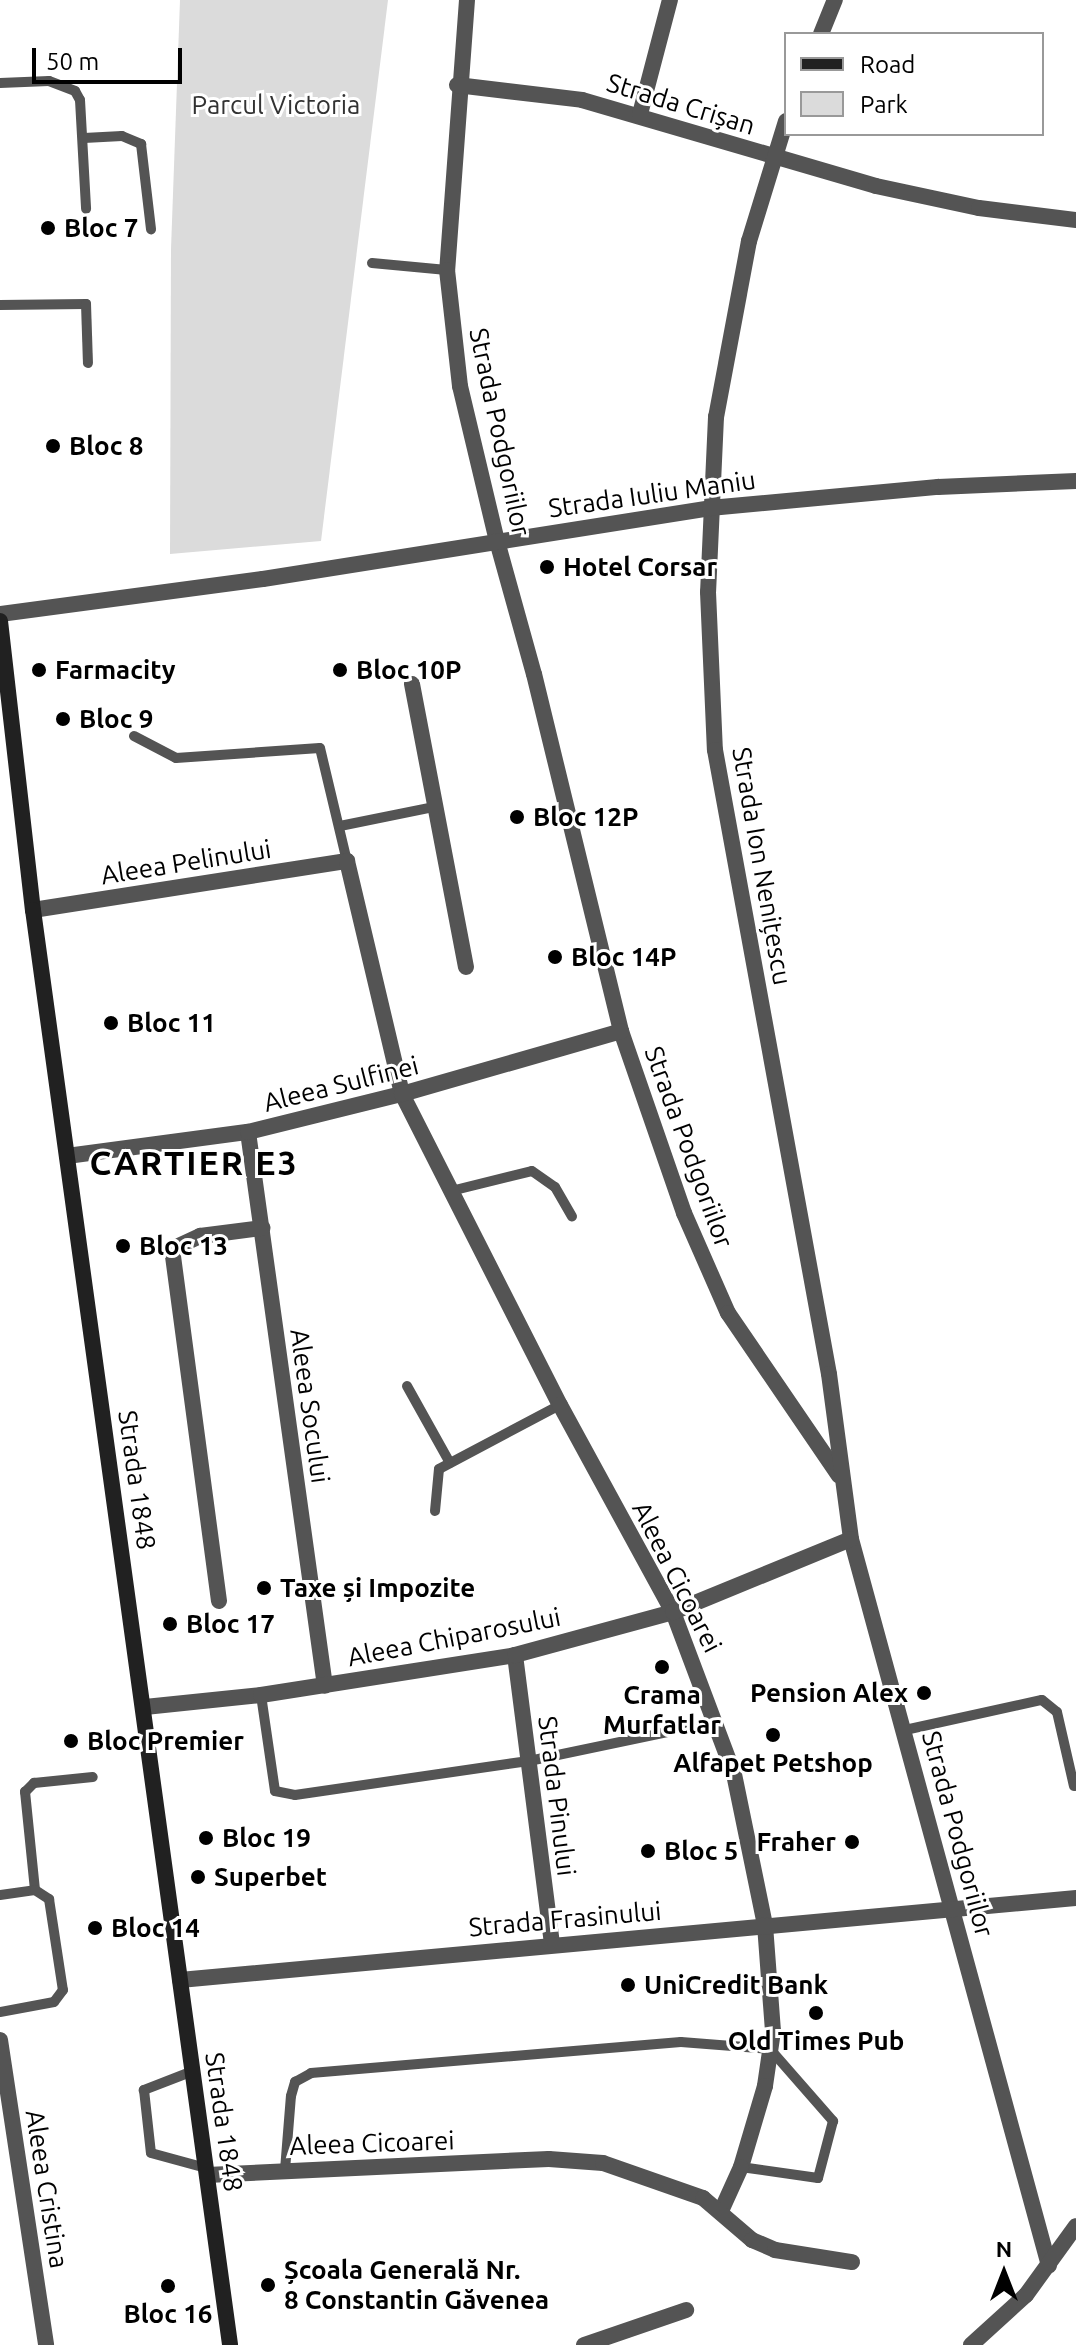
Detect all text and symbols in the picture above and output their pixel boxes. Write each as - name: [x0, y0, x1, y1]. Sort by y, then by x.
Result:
- scale bar: [36, 32, 186, 82]
- legend: [784, 32, 1044, 136]
- text: 50 m: [46, 48, 99, 75]
- text: Road: [860, 51, 915, 78]
- street label: Strada Crișan: [603, 67, 759, 141]
- park label: Parcul Victoria: [192, 89, 360, 121]
- text: Park: [860, 91, 908, 118]
- place label: Bloc 7: [64, 212, 138, 244]
- marker: Bloc 7: [39, 219, 57, 237]
- street label: Strada Podgoriilor: [463, 325, 537, 539]
- place label: Bloc 8: [69, 430, 143, 462]
- marker: Bloc 8: [44, 437, 62, 455]
- street label: Strada Iuliu Maniu: [546, 464, 758, 524]
- place label: Hotel Corsar: [563, 551, 717, 583]
- marker: Hotel Corsar: [538, 558, 556, 576]
- place label: Farmacity: [55, 654, 175, 686]
- place label: Bloc 10P: [356, 654, 461, 686]
- marker: Farmacity: [30, 661, 48, 679]
- marker: Bloc 10P: [331, 661, 349, 679]
- place label: Bloc 9: [79, 703, 153, 735]
- marker: Bloc 9: [54, 710, 72, 728]
- street label: Strada Ion Nenițescu: [726, 745, 798, 987]
- place label: Bloc 12P: [533, 801, 638, 833]
- marker: Bloc 12P: [508, 808, 526, 826]
- street label: Aleea Pelinului: [99, 833, 273, 891]
- place label: Bloc 14P: [571, 941, 676, 973]
- marker: Bloc 14P: [546, 948, 564, 966]
- place label: Bloc 11: [127, 1007, 216, 1039]
- marker: Bloc 11: [102, 1014, 120, 1032]
- street label: Strada Podgoriilor: [638, 1042, 740, 1252]
- street label: Aleea Sulfinei: [260, 1050, 422, 1118]
- district label: CARTIER E3: [89, 1143, 299, 1183]
- place label: Bloc 13: [139, 1230, 228, 1262]
- marker: Bloc 13: [114, 1237, 132, 1255]
- street label: Aleea Socului: [284, 1327, 336, 1485]
- street label: Strada 1848: [112, 1408, 162, 1552]
- street label: Aleea Cicoarei: [626, 1496, 728, 1658]
- place label: Taxe și Impozite: [280, 1572, 475, 1604]
- marker: Taxe și Impozite: [255, 1579, 273, 1597]
- street label: Aleea Chiparosului: [345, 1601, 563, 1673]
- place label: Bloc 17: [186, 1608, 275, 1640]
- marker: Bloc 17: [161, 1615, 179, 1633]
- marker: Crama Murfatlar: [653, 1658, 671, 1676]
- place label: Pension Alex: [750, 1677, 908, 1709]
- place label: Crama Murfatlar: [603, 1679, 721, 1740]
- marker: Pension Alex: [915, 1684, 933, 1702]
- street label: Strada Pinului: [532, 1714, 582, 1878]
- place label: Bloc Premier: [87, 1725, 244, 1757]
- marker: Alfapet Petshop: [764, 1726, 782, 1744]
- street label: Strada Podgoriilor: [916, 1728, 1000, 1940]
- marker: Bloc Premier: [62, 1732, 80, 1750]
- place label: Alfapet Petshop: [673, 1747, 873, 1779]
- place label: Bloc 19: [222, 1822, 311, 1854]
- place label: Fraher: [756, 1826, 836, 1858]
- marker: Bloc 19: [197, 1829, 215, 1847]
- marker: Fraher: [843, 1833, 861, 1851]
- place label: Bloc 5: [664, 1835, 738, 1867]
- marker: Bloc 5: [639, 1842, 657, 1860]
- place label: Superbet: [214, 1861, 327, 1893]
- marker: Superbet: [189, 1868, 207, 1886]
- street label: Strada Frasinului: [467, 1895, 663, 1943]
- place label: Bloc 14: [111, 1912, 200, 1944]
- marker: Bloc 14: [86, 1919, 104, 1937]
- place label: UniCredit Bank: [644, 1969, 828, 2001]
- marker: UniCredit Bank: [619, 1976, 637, 1994]
- marker: Old Times Pub: [807, 2004, 825, 2022]
- place label: Old Times Pub: [728, 2025, 904, 2057]
- street label: Strada 1848: [199, 2050, 249, 2194]
- street label: Aleea Cristina: [19, 2108, 75, 2270]
- street label: Aleea Cicoarei: [289, 2125, 455, 2161]
- north arrow: [964, 2233, 1044, 2313]
- text: N: [996, 2236, 1012, 2261]
- place label: Școala Generală Nr. 8 Constantin Găvenea: [284, 2254, 549, 2316]
- marker: Școala Generală Nr. 8 Constantin Găvenea: [259, 2276, 277, 2294]
- marker: Bloc 16: [159, 2277, 177, 2295]
- place label: Bloc 16: [123, 2298, 213, 2330]

